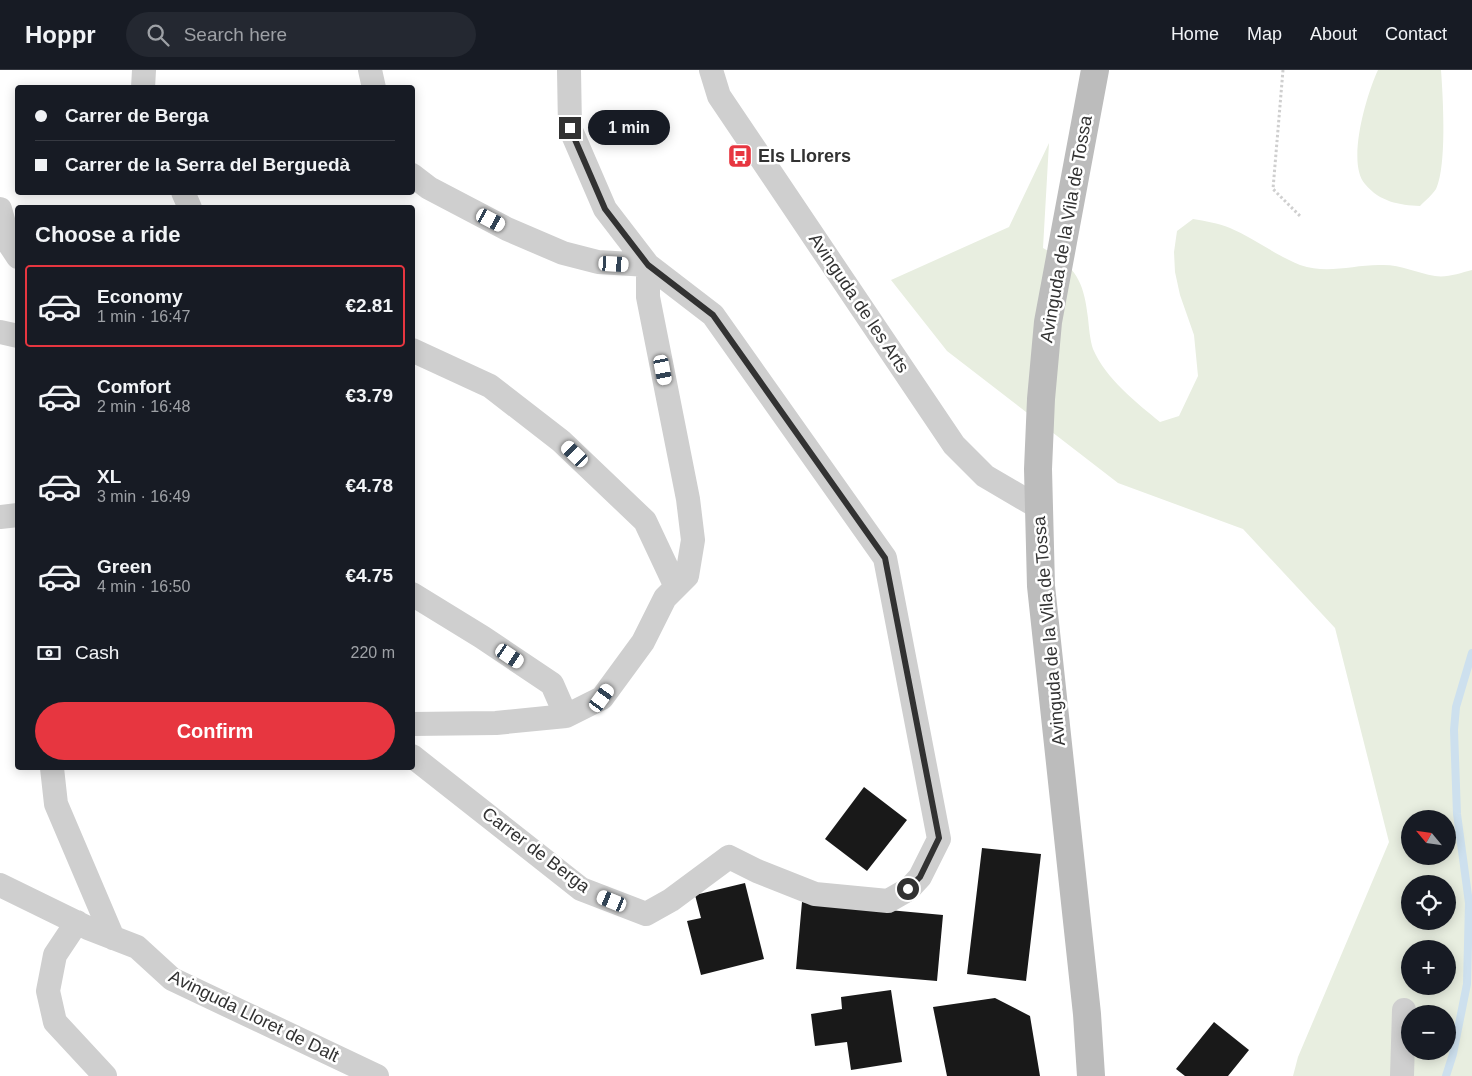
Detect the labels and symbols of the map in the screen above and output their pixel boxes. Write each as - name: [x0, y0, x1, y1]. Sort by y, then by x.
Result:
- callout: 1 min: [588, 110, 670, 146]
- street label: Avinguda de la Vila de Tossa: [1036, 113, 1096, 344]
- route end: [559, 117, 581, 139]
- bus stop icon: Els Llorers: [727, 143, 753, 169]
- place label: Els Llorers: [758, 146, 851, 166]
- car: [474, 206, 507, 234]
- street label: Avinguda de les Arts: [805, 230, 913, 376]
- car: [598, 256, 629, 272]
- car: [652, 354, 673, 386]
- car: [558, 438, 591, 470]
- street label: Avinguda de la Vila de Tossa: [1029, 514, 1069, 747]
- car: [493, 641, 526, 671]
- car: [587, 681, 616, 715]
- street label: Carrer de Berga: [478, 803, 594, 897]
- north arrow: [1401, 810, 1456, 865]
- route start: [897, 878, 919, 900]
- car: [595, 888, 628, 914]
- street label: Avinguda Lloret de Dalt: [166, 966, 342, 1066]

